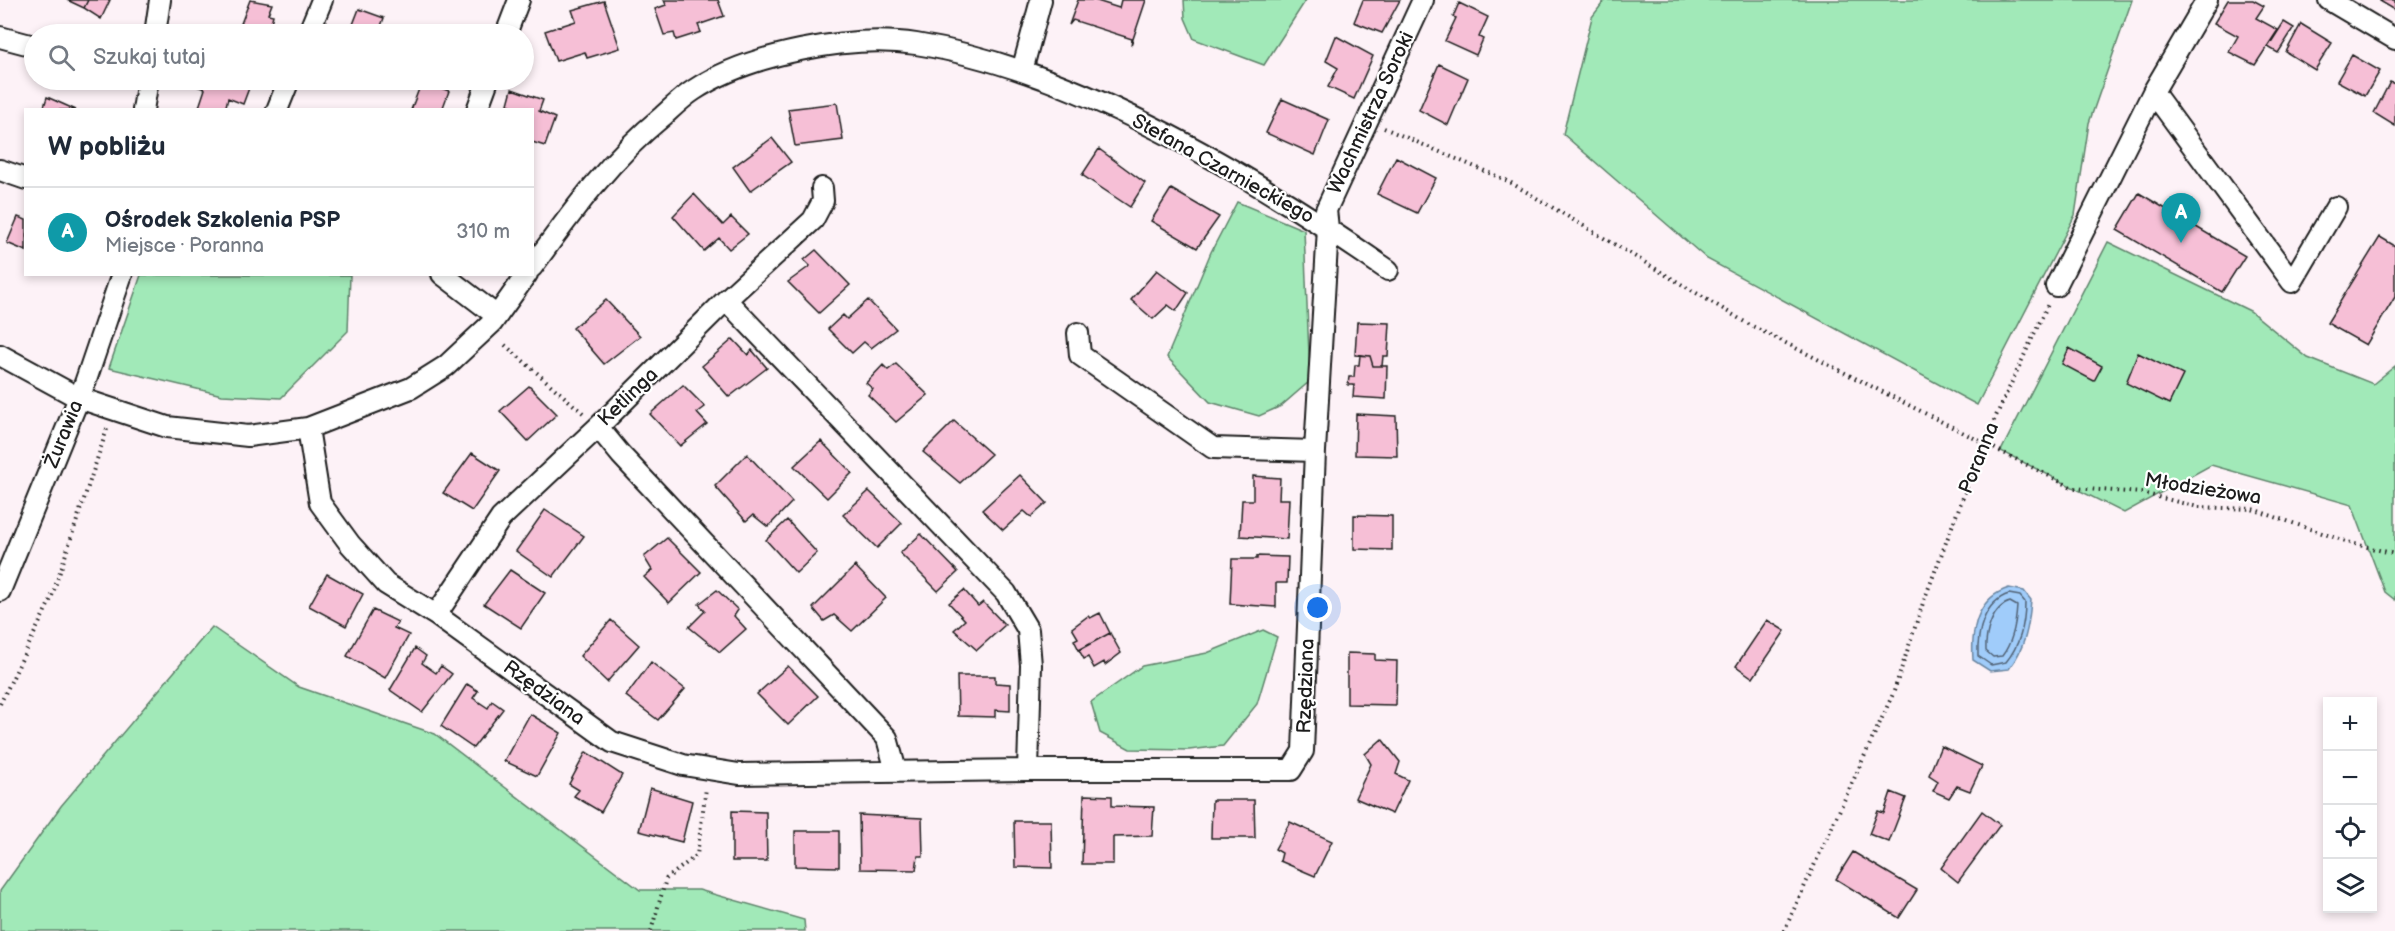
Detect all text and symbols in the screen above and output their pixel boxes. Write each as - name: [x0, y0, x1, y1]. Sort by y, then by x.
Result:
- search box: [24, 24, 534, 90]
- street label: Wachmistrza Soroki: [1323, 28, 1419, 198]
- icon: search: [45, 41, 78, 74]
- text: Szukaj tutaj: [93, 44, 206, 71]
- street label: Stefana Czarnieckiego: [1128, 109, 1318, 229]
- text: W pobliżu: [48, 132, 166, 163]
- pin: A: [2162, 194, 2200, 243]
- text: Ośrodek Szkolenia PSP: [105, 207, 340, 234]
- text: A: [61, 220, 74, 244]
- text: 310 m: [456, 220, 510, 244]
- text: Miejsce · Poranna: [105, 234, 264, 258]
- street label: Ketlinga: [593, 363, 663, 431]
- street label: Żurawia: [38, 396, 88, 472]
- street label: Poranna: [1954, 419, 2004, 497]
- street label: Młodzieżowa: [2143, 468, 2263, 510]
- your location: [1303, 593, 1332, 622]
- street label: Rzędziana: [1292, 638, 1320, 734]
- street label: Rzędziana: [499, 655, 589, 731]
- map controls: [2323, 697, 2377, 913]
- button: +: [2323, 697, 2377, 751]
- button: −: [2323, 751, 2377, 805]
- button: locate: [2323, 805, 2377, 859]
- button: layers: [2323, 859, 2377, 913]

